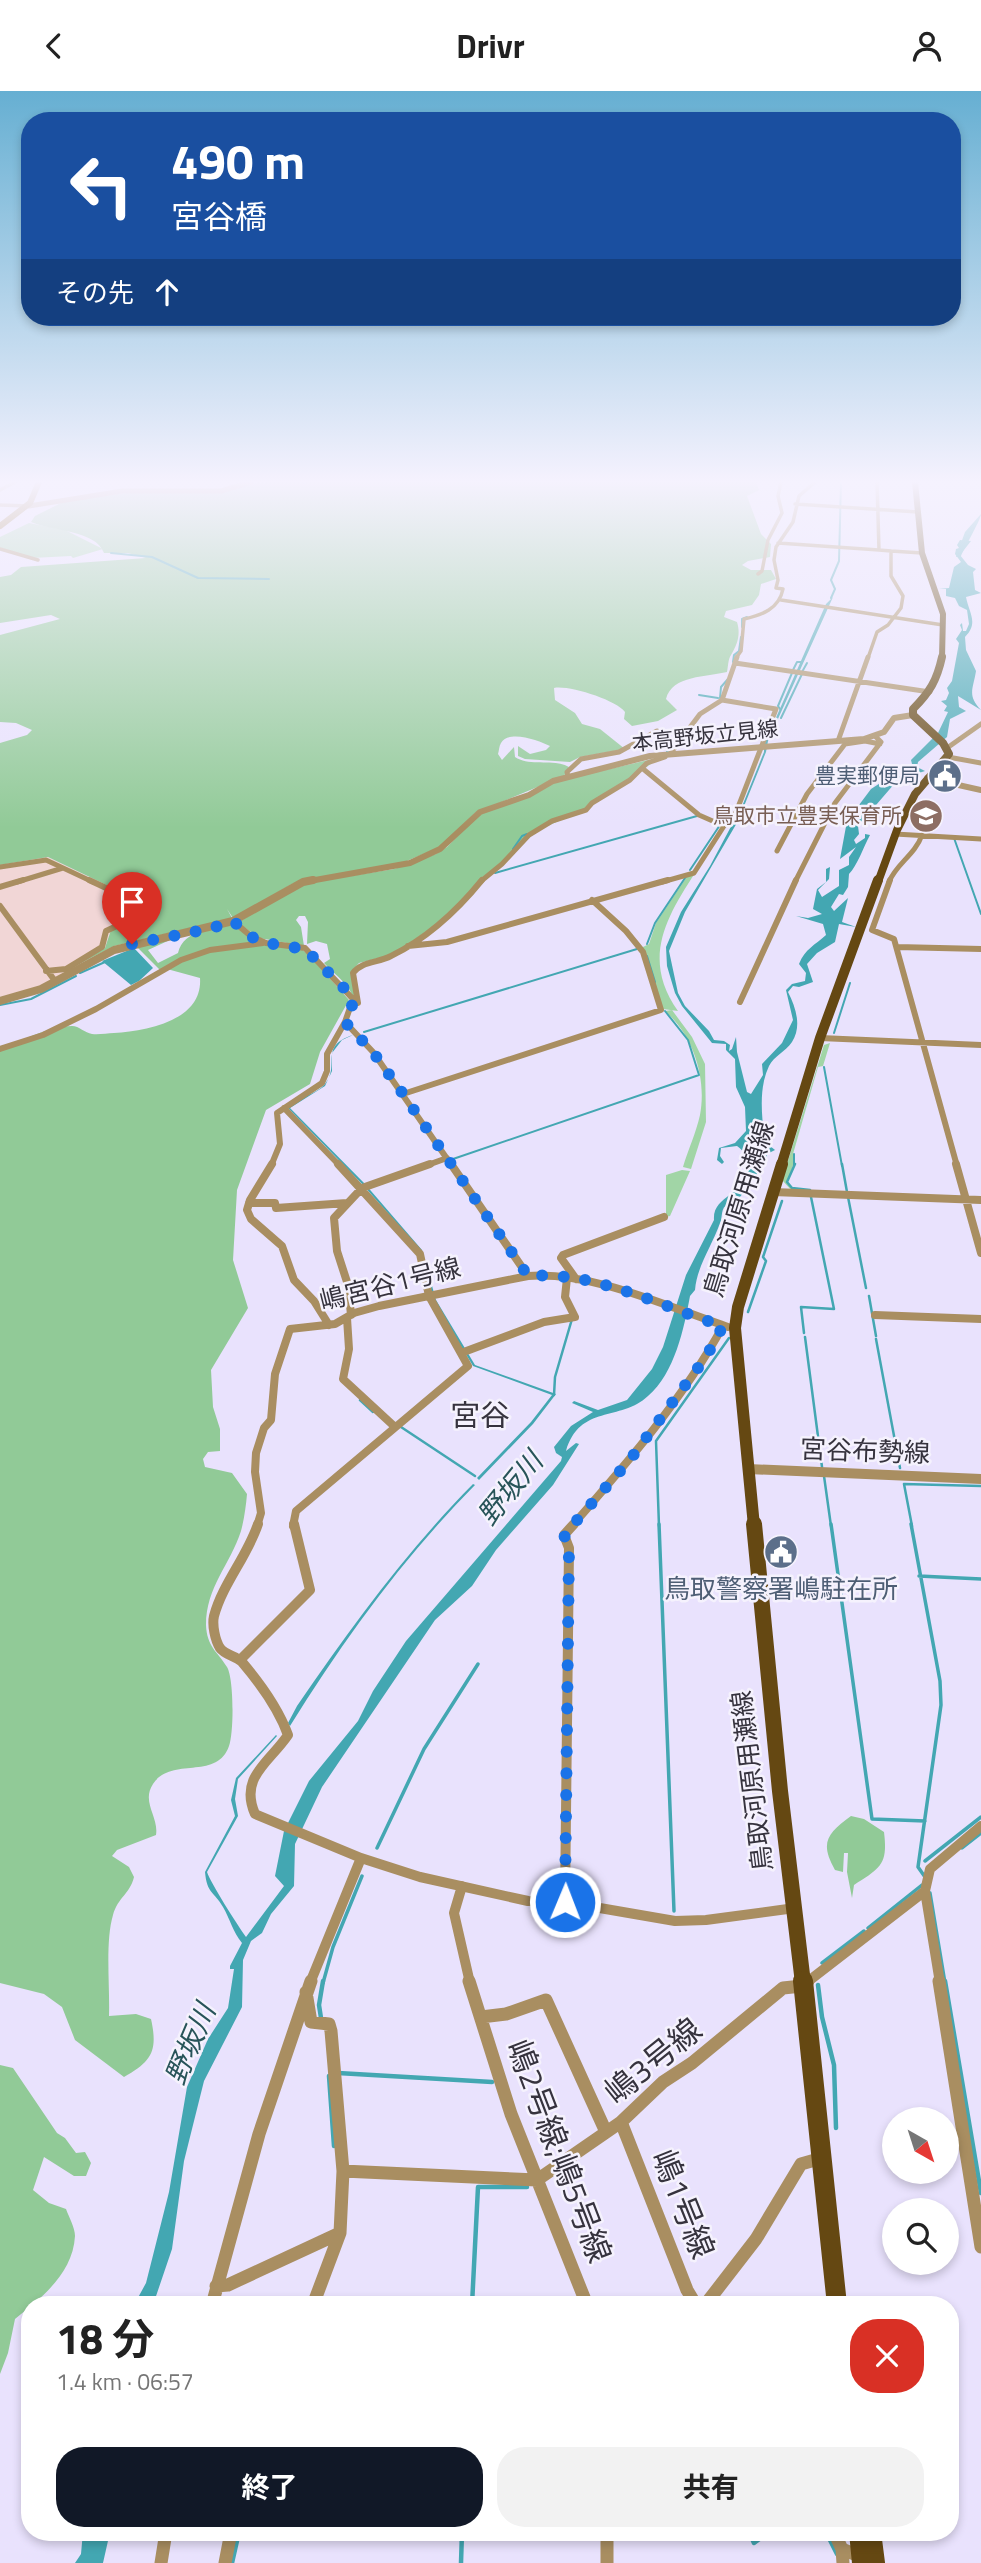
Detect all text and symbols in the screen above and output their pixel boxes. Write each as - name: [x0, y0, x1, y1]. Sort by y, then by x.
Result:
- text: Drivr: [456, 22, 525, 70]
- icon: back: [35, 27, 73, 65]
- icon: person: [908, 27, 946, 65]
- text: 490 m: [171, 123, 305, 198]
- icon: left: [56, 140, 147, 231]
- text: 宮谷橋: [171, 192, 267, 240]
- text: その先: [56, 273, 134, 312]
- icon: ahead: [148, 273, 186, 311]
- street label: 本高野坂立見線: [630, 711, 780, 759]
- public building icon: 豊実郵便局: [926, 757, 964, 795]
- place label: 豊実郵便局: [815, 759, 920, 791]
- school or university icon: 鳥取市立豊実保育所: [907, 797, 945, 835]
- place label: 鳥取市立豊実保育所: [713, 799, 902, 831]
- pin: [102, 872, 162, 944]
- icon: arrive: [113, 883, 151, 921]
- street label: 鳥取河原用瀬線: [693, 1116, 784, 1302]
- street label: 嶋宮谷1号線: [315, 1247, 465, 1320]
- district label: 宮谷: [450, 1392, 510, 1438]
- street label: 宮谷布勢線: [799, 1429, 931, 1472]
- water label: 野坂川: [466, 1439, 555, 1534]
- public building icon: 鳥取警察署嶋駐在所: [762, 1533, 800, 1571]
- place label: 鳥取警察署嶋駐在所: [664, 1569, 898, 1608]
- street label: 鳥取河原用瀬線: [721, 1688, 782, 1874]
- position arrow: [528, 1865, 602, 1939]
- water label: 野坂川: [153, 1994, 227, 2091]
- street label: 嶋3号線: [593, 2006, 712, 2115]
- street label: 嶋2号線;嶋5号線: [495, 2032, 625, 2269]
- north arrow: [882, 2107, 959, 2184]
- map controls: [882, 2107, 959, 2275]
- street label: 嶋1号線: [640, 2142, 728, 2265]
- button: search: [882, 2198, 959, 2275]
- text: 18 分: [56, 2306, 154, 2370]
- button: close: [850, 2319, 924, 2393]
- text: 1.4 km · 06:57: [56, 2364, 194, 2399]
- button: 終了: [56, 2447, 483, 2527]
- button: 共有: [497, 2447, 924, 2527]

